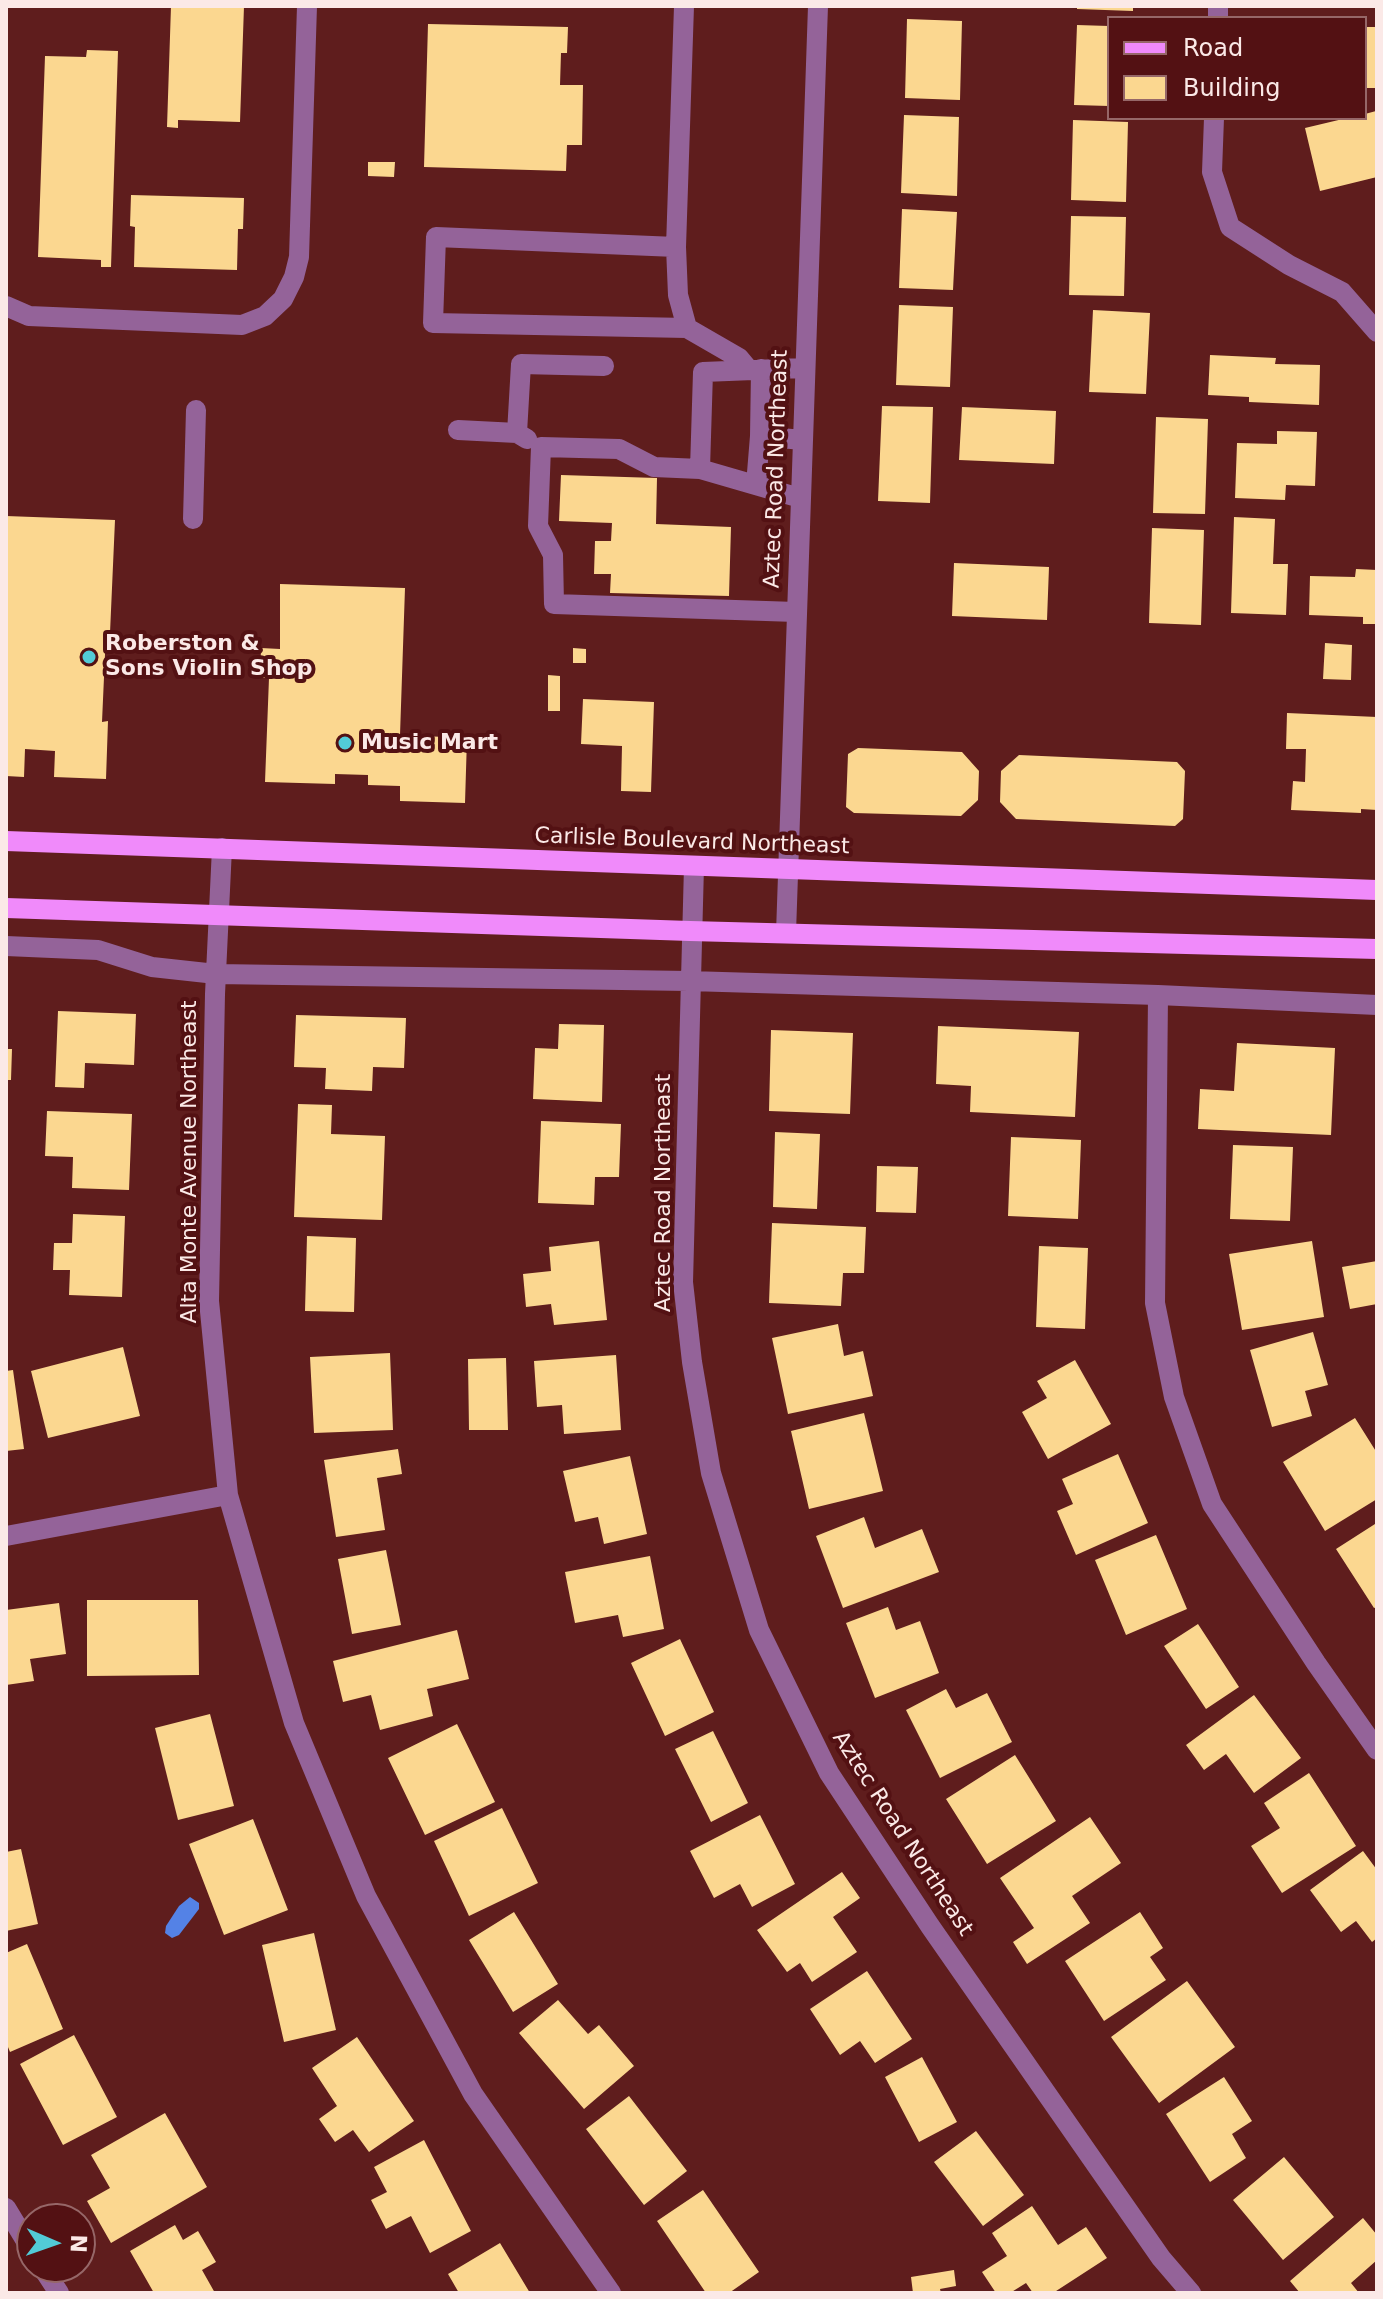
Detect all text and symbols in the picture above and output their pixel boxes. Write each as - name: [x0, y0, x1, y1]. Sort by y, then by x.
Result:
- legend: [1107, 16, 1367, 120]
- text: Road: [1183, 34, 1243, 62]
- text: Building: [1183, 74, 1280, 102]
- street label: Aztec Road Northeast: [760, 349, 794, 589]
- place label: Roberston & Sons Violin Shop: [105, 631, 312, 682]
- marker: Roberston & Sons Violin Shop: [80, 648, 98, 666]
- place label: Music Mart: [361, 730, 498, 756]
- marker: Music Mart: [336, 734, 354, 752]
- street label: Carlisle Boulevard Northeast: [534, 823, 850, 861]
- street label: Alta Monte Avenue Northeast: [177, 1000, 203, 1324]
- street label: Aztec Road Northeast: [651, 1074, 677, 1312]
- street label: Aztec Road Northeast: [826, 1727, 978, 1941]
- north arrow: [16, 2203, 96, 2283]
- text: N: [66, 2234, 91, 2253]

